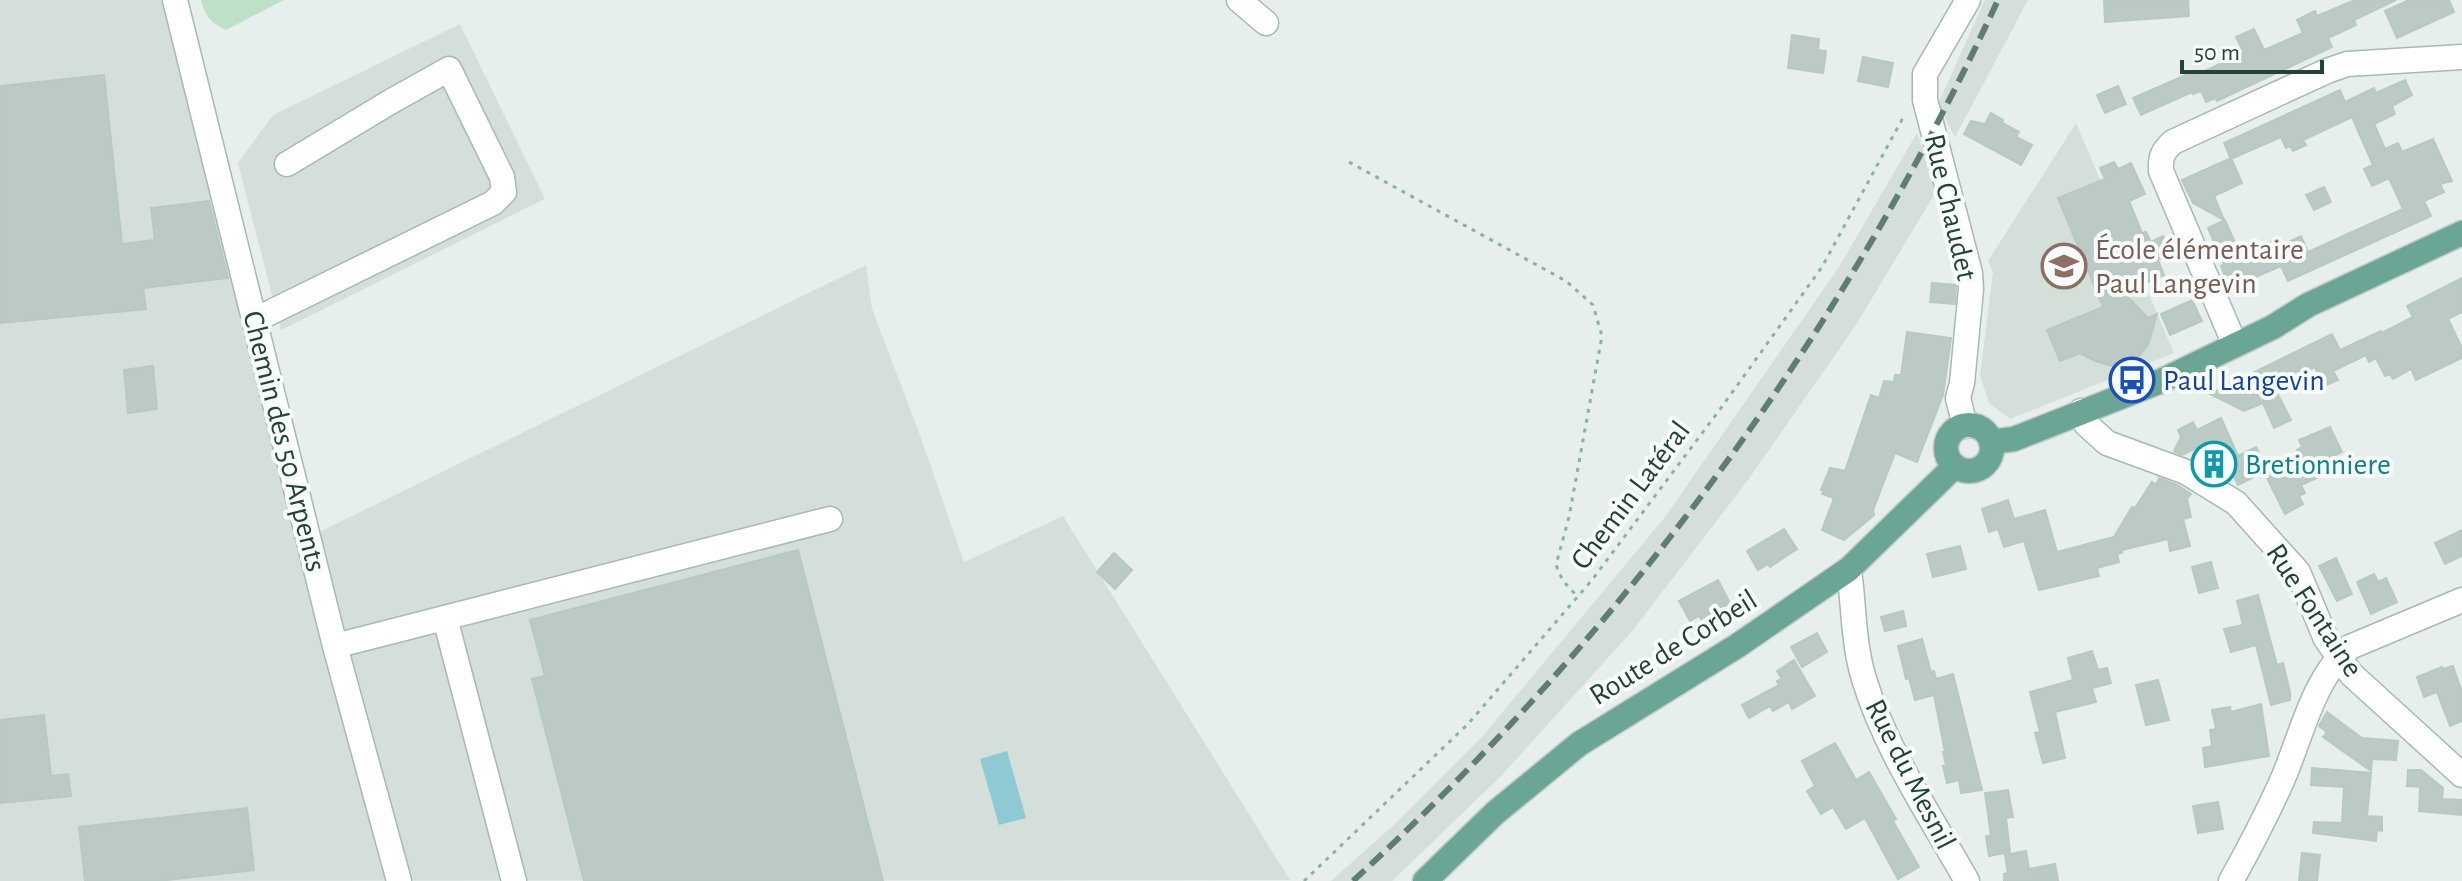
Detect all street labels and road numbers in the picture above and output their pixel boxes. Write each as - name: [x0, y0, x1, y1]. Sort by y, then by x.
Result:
- street label: Rue Chaudet: [1919, 131, 1982, 284]
- street label: Chemin des 50 Arpents: [237, 308, 331, 575]
- street label: Chemin Latéral: [1566, 416, 1696, 575]
- street label: Rue Fontaine: [2260, 539, 2368, 682]
- street label: Route de Corbeil: [1585, 585, 1762, 711]
- street label: Rue du Mesnil: [1860, 695, 1961, 854]

